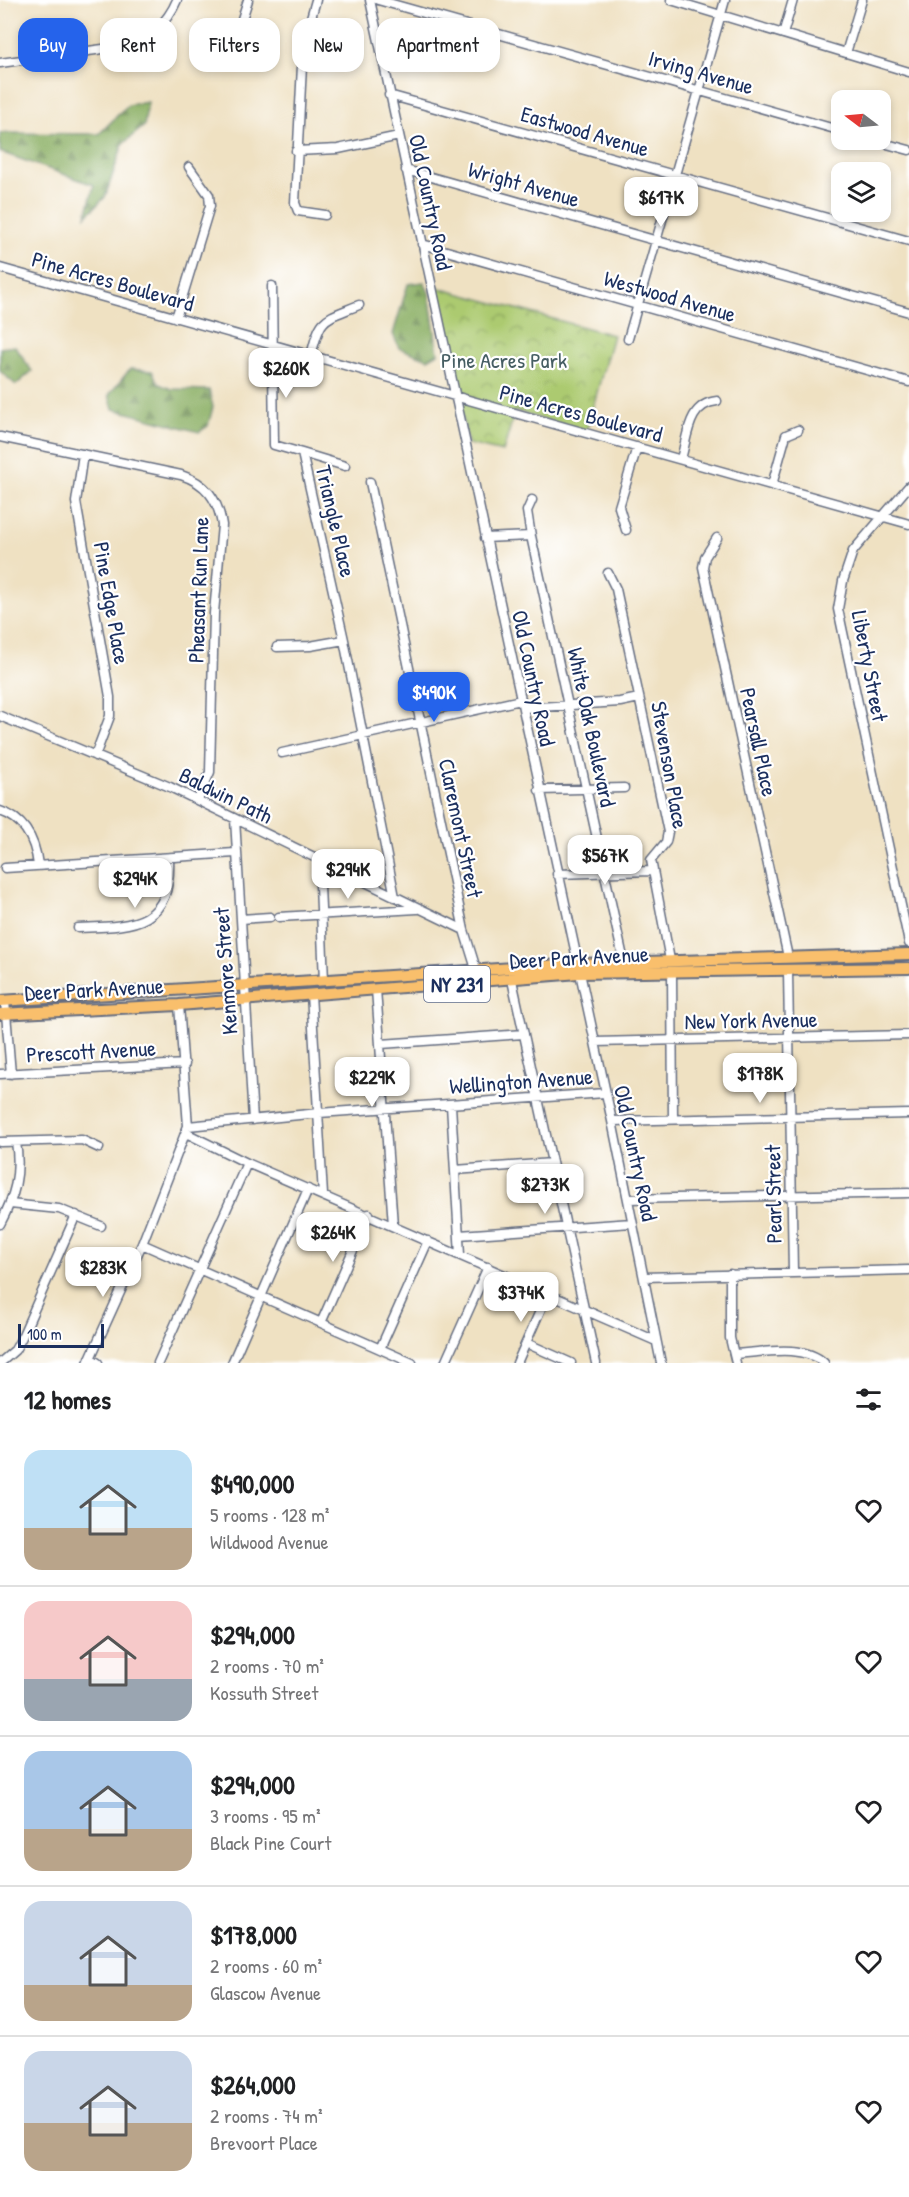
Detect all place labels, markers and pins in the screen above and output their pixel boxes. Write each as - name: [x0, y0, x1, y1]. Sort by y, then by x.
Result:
- pin: $617K: [619, 177, 703, 228]
- pin: $260K: [244, 348, 328, 399]
- pin: $490K: [392, 672, 476, 723]
- pin: $567K: [563, 835, 647, 886]
- pin: $294K: [306, 849, 390, 900]
- pin: $294K: [93, 858, 177, 909]
- pin: $178K: [718, 1053, 802, 1104]
- pin: $229K: [330, 1057, 414, 1108]
- pin: $273K: [503, 1164, 587, 1215]
- pin: $264K: [291, 1212, 375, 1263]
- pin: $283K: [61, 1247, 145, 1298]
- pin: $374K: [479, 1272, 563, 1323]

